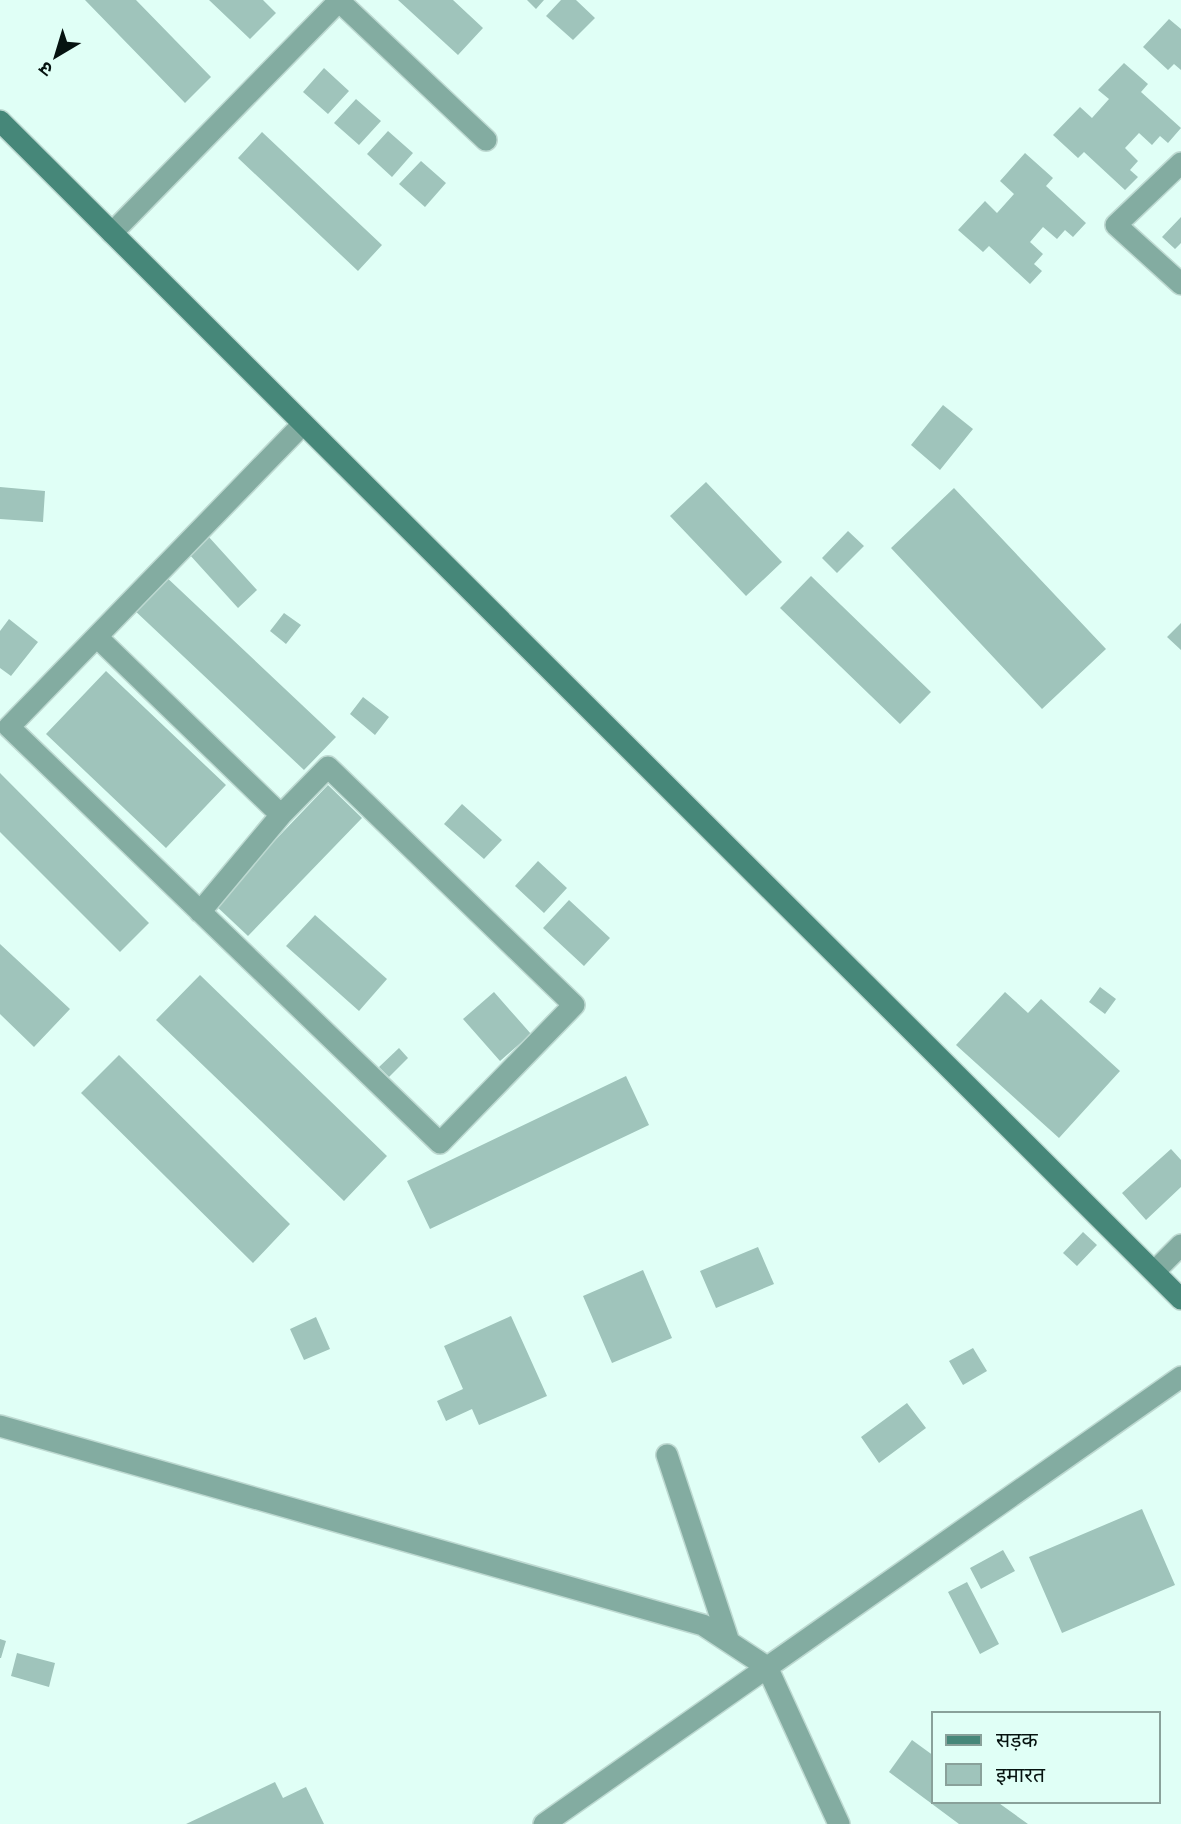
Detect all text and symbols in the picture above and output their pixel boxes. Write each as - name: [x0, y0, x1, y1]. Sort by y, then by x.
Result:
- north arrow: [21, 21, 91, 91]
- text: उ: [34, 57, 57, 81]
- legend: [932, 1712, 1160, 1803]
- text: सड़क: [996, 1727, 1038, 1752]
- text: इमारत: [996, 1762, 1046, 1787]

